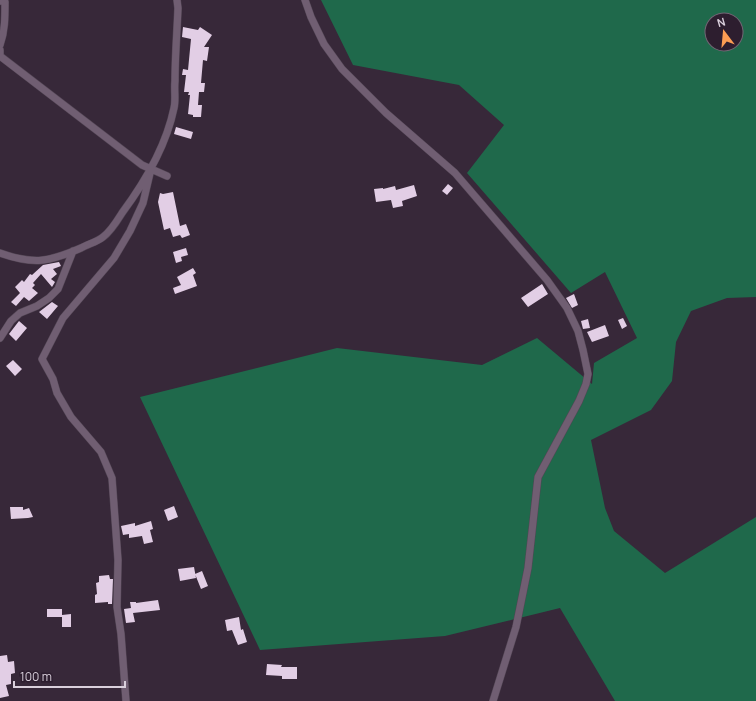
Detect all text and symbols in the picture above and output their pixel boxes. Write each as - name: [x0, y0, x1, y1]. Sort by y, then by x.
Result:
- north arrow: [704, 12, 744, 52]
- text: N: [715, 14, 727, 30]
- scale bar: [14, 663, 125, 689]
- text: 100 m: [20, 668, 52, 685]

